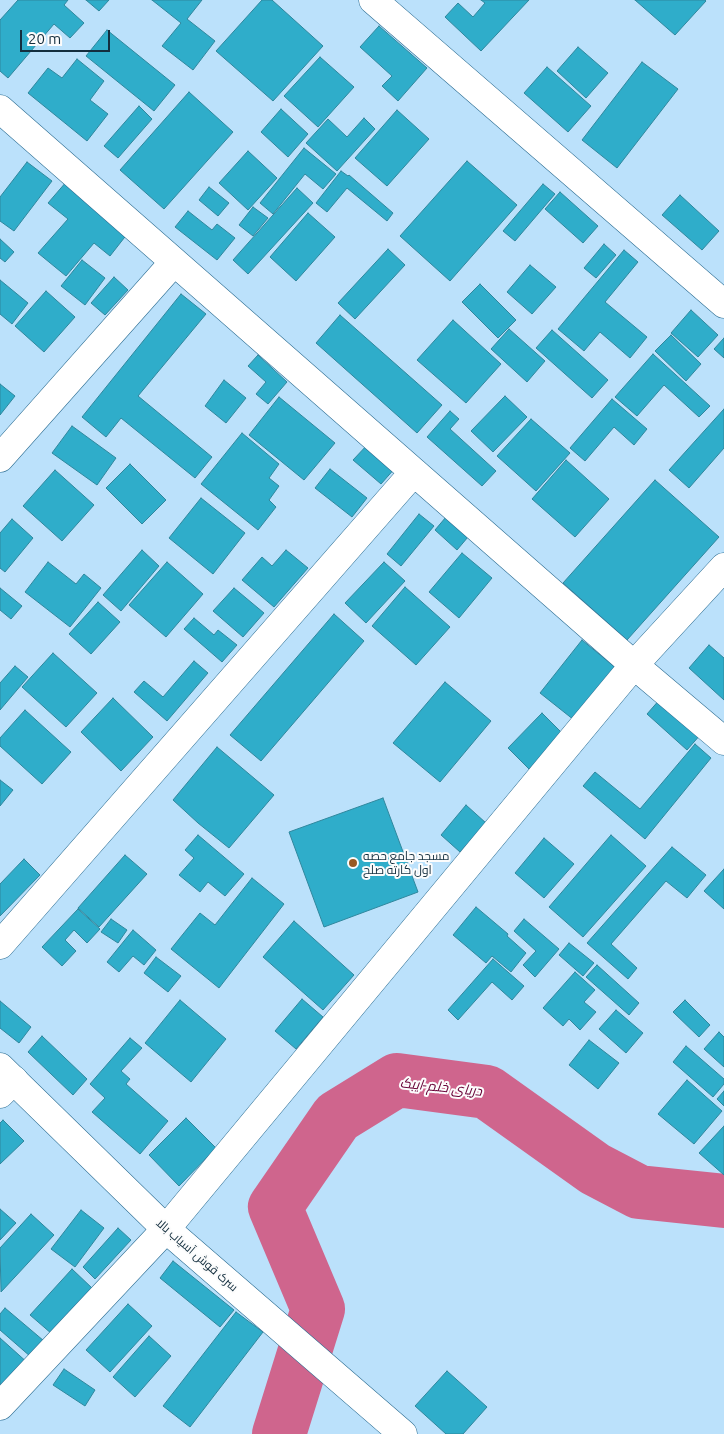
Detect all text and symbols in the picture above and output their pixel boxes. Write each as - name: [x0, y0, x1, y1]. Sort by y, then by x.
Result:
- scale bar: [22, 20, 112, 52]
- text: 20 m: [28, 30, 61, 47]
- place label: مسجد جامع حصه اول کارته صلح: [363, 849, 449, 877]
- marker: مسجد جامع حصه اول کارته صلح: [347, 857, 359, 869]
- water label: دریای خلم-ایبک: [399, 1074, 483, 1100]
- street label: سرک قوش آسیاب بالا: [153, 1215, 241, 1295]

